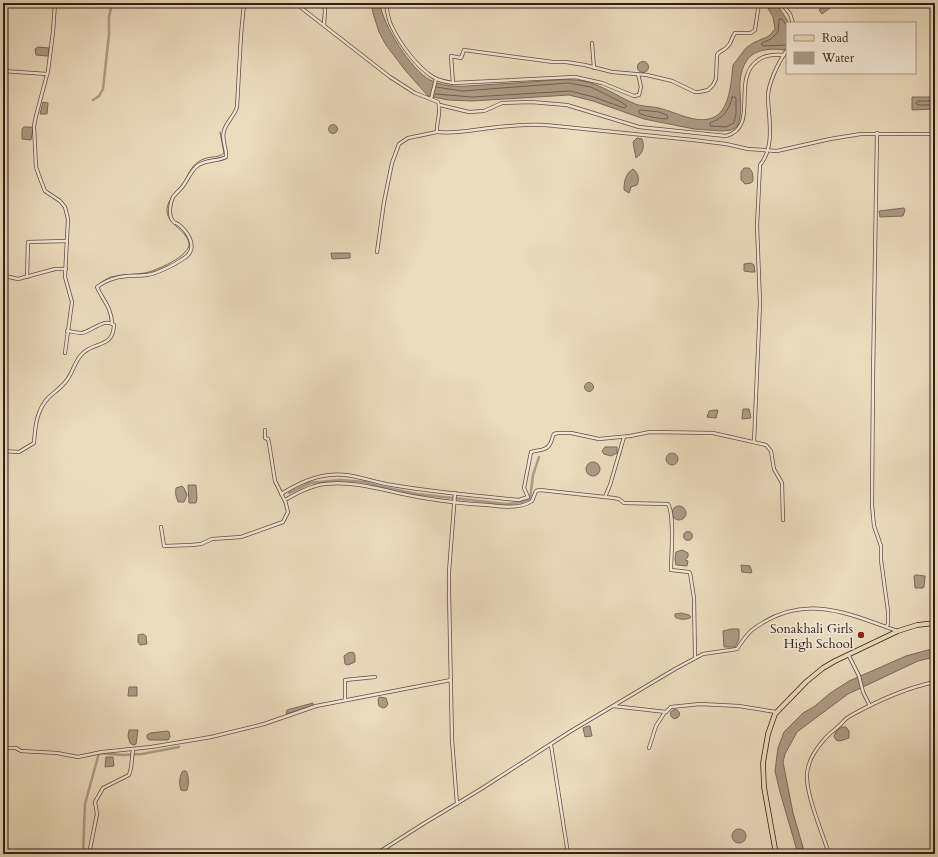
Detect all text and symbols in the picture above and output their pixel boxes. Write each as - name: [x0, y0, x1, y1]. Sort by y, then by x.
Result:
- legend: [786, 22, 916, 74]
- text: Road: [822, 30, 849, 46]
- text: Water: [821, 50, 855, 66]
- place label: Sonakhali Girls High School: [770, 620, 854, 653]
- marker: Sonakhali Girls High School: [856, 630, 866, 640]

